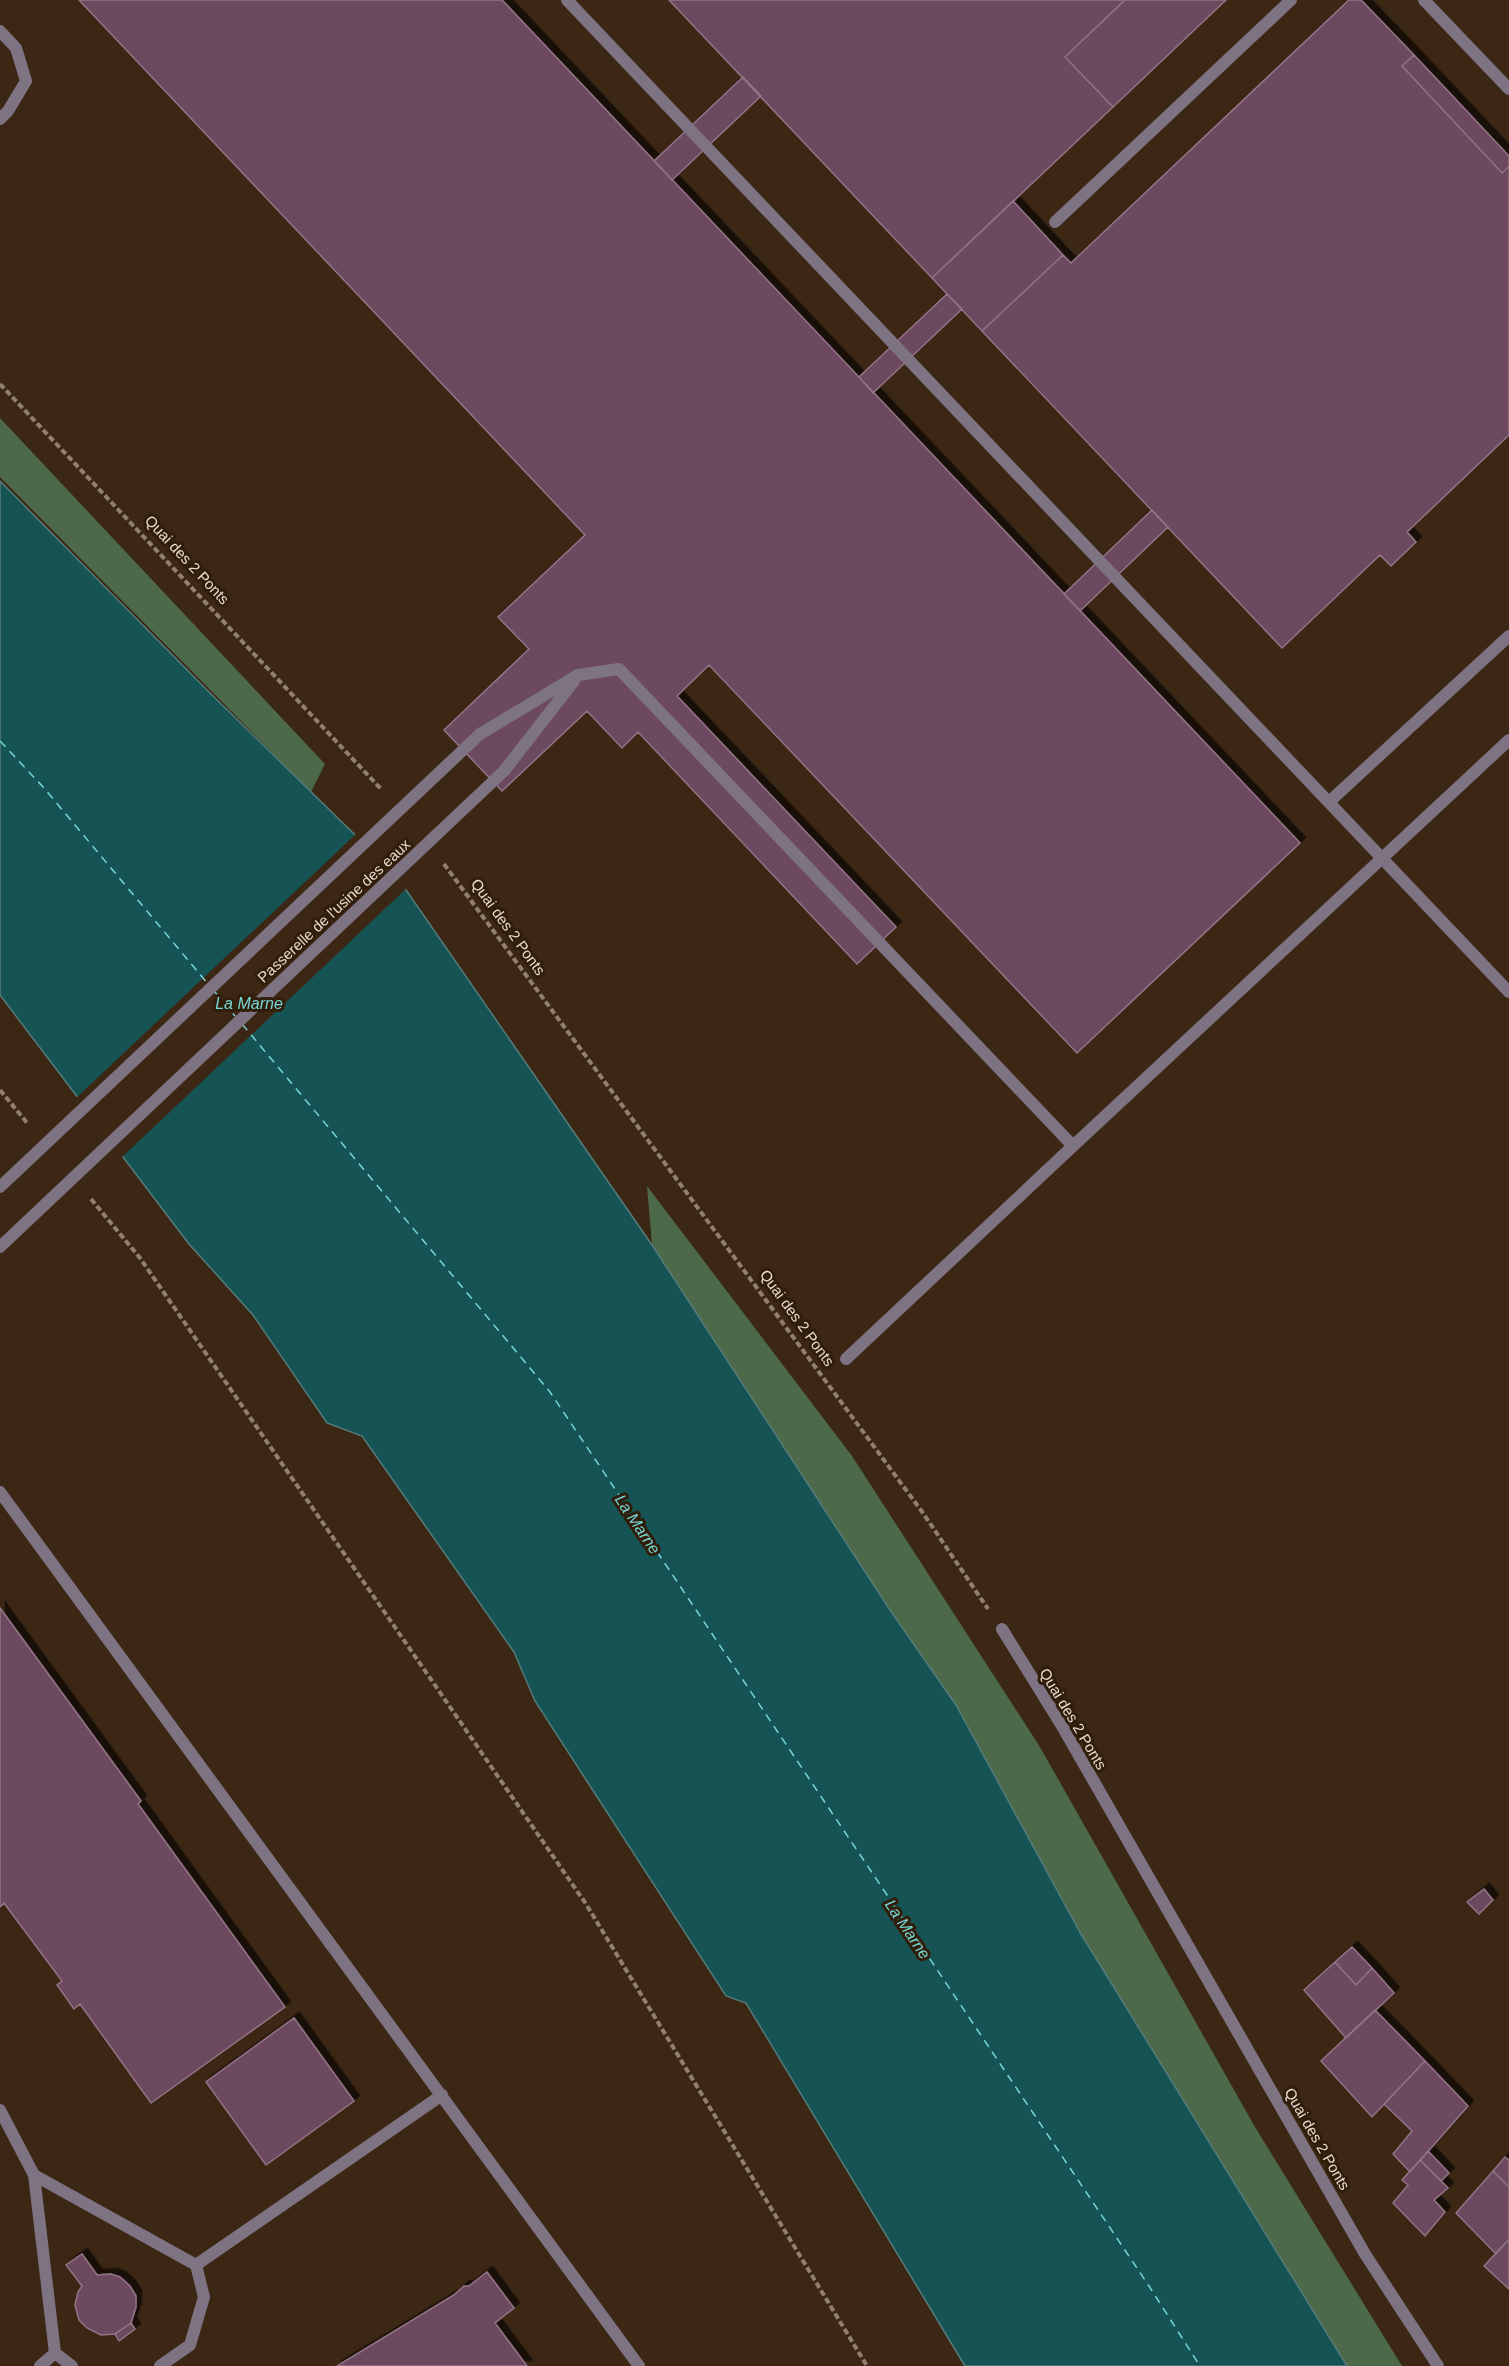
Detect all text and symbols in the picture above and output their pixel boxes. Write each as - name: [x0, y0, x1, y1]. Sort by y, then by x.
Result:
- street label: Quai des 2 Ponts: [142, 512, 233, 608]
- street label: Passerelle de l'usine des eaux: [254, 835, 414, 986]
- street label: Quai des 2 Ponts: [468, 875, 549, 978]
- water label: La Marne: [215, 995, 283, 1012]
- street label: Quai des 2 Ponts: [757, 1266, 838, 1369]
- water label: La Marne: [612, 1492, 664, 1557]
- street label: Quai des 2 Ponts: [1037, 1665, 1110, 1772]
- water label: La Marne: [882, 1897, 934, 1962]
- street label: Quai des 2 Ponts: [1281, 2085, 1354, 2193]

